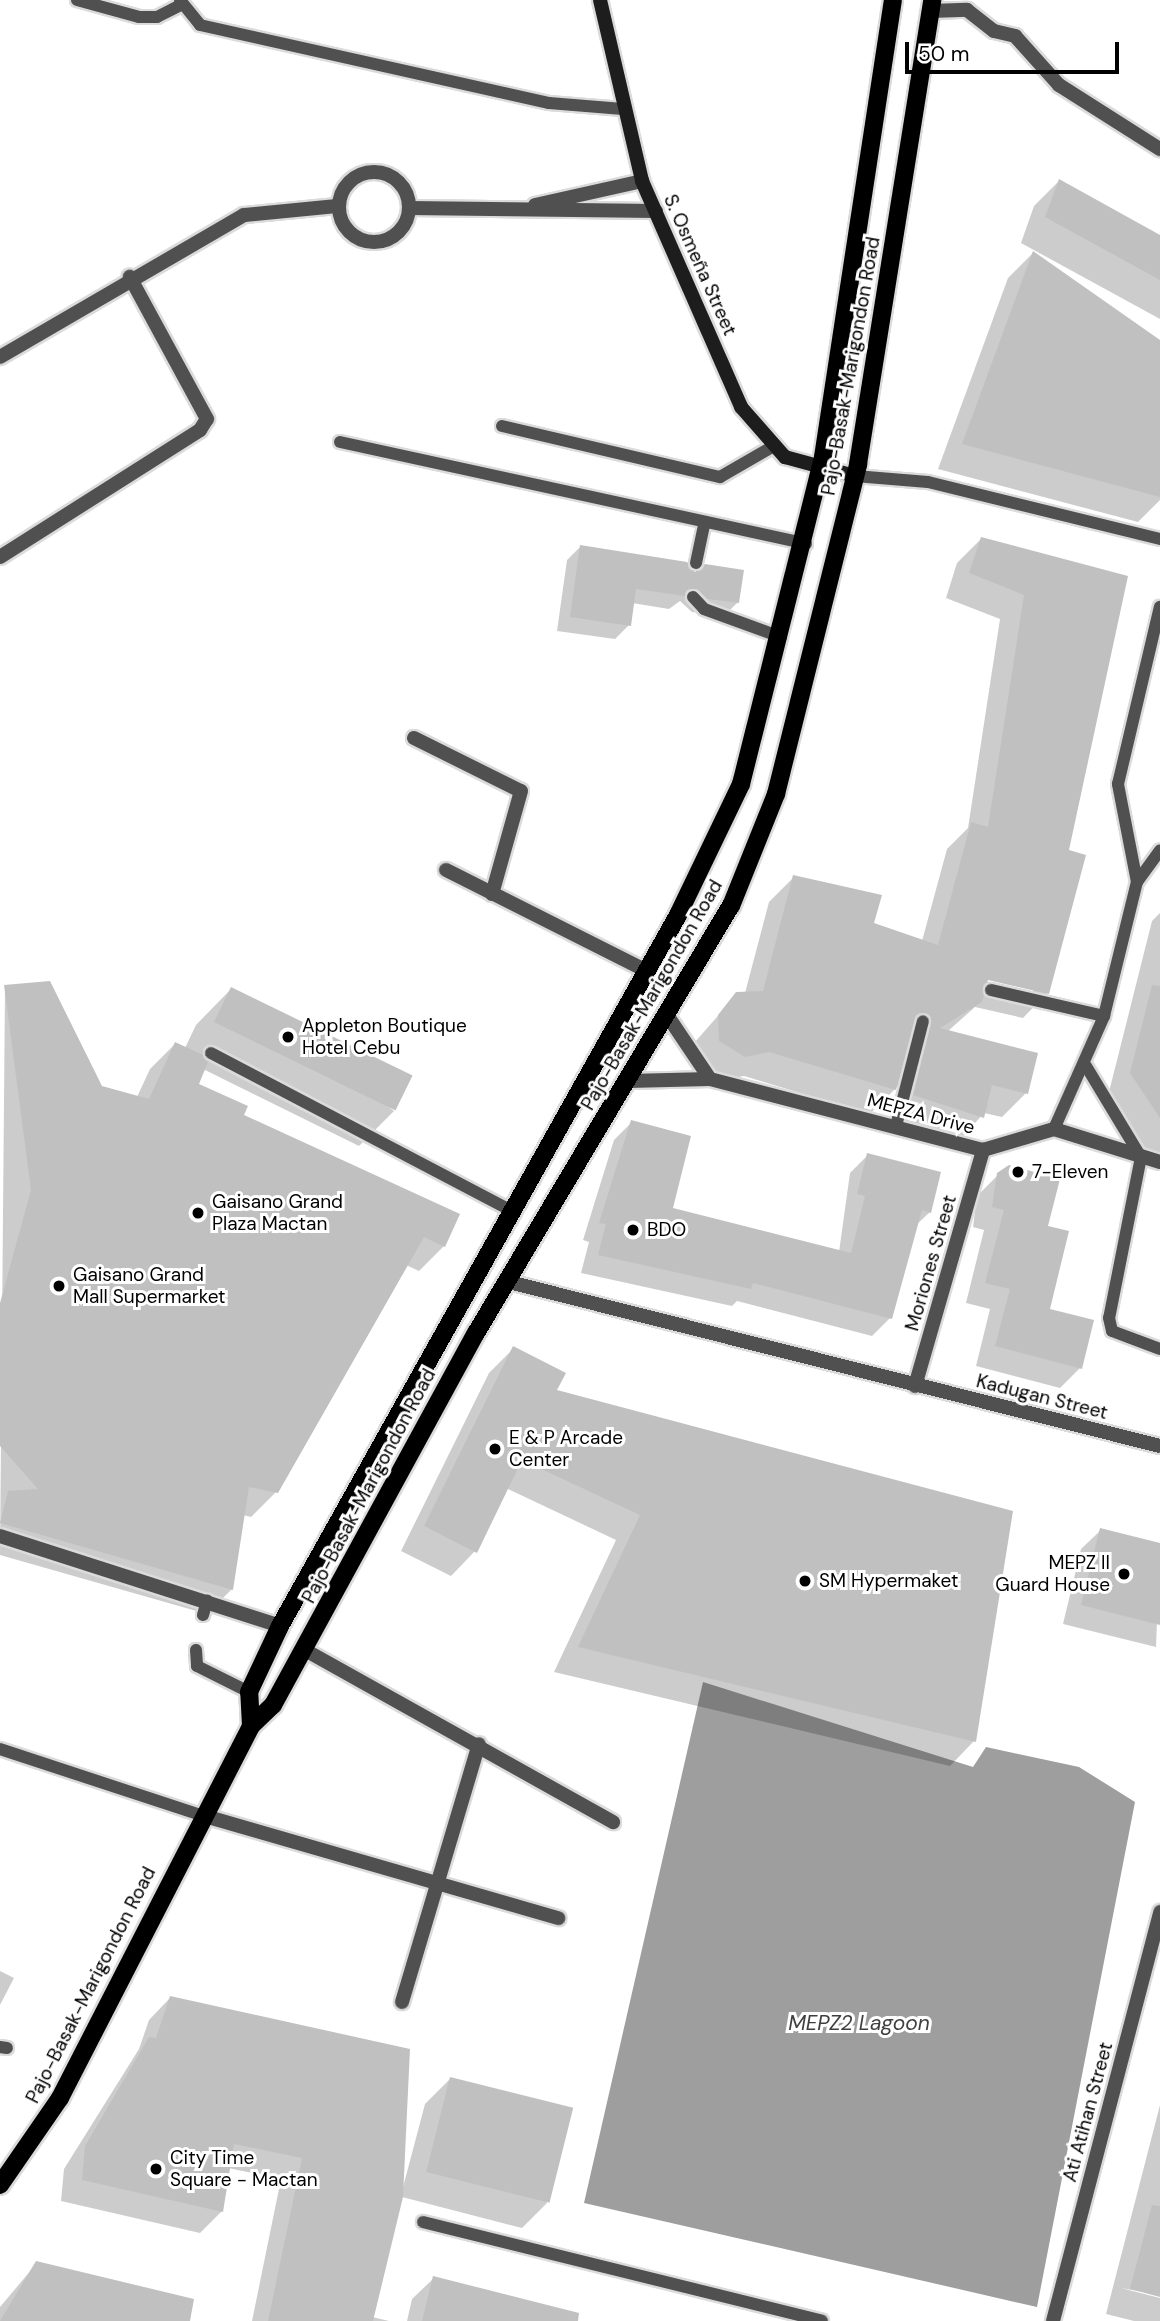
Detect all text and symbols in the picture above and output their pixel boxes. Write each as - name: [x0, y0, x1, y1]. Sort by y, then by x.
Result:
- scale bar: [908, 28, 1122, 72]
- text: 50 m: [918, 40, 969, 68]
- street label: S. Osmeña Street: [659, 191, 741, 339]
- street label: Pajo-Basak-Marigondon Road: [817, 235, 885, 497]
- street label: Pajo-Basak-Marigondon Road: [577, 876, 727, 1114]
- place label: Appleton Boutique Hotel Cebu: [302, 1015, 467, 1059]
- marker: Appleton Boutique Hotel Cebu: [280, 1029, 296, 1045]
- street label: MEPZA Drive: [865, 1089, 977, 1139]
- place label: 7-Eleven: [1032, 1161, 1108, 1183]
- marker: 7-Eleven: [1010, 1164, 1026, 1180]
- place label: Gaisano Grand Plaza Mactan: [212, 1191, 343, 1235]
- street label: Moriones Street: [901, 1192, 961, 1334]
- marker: Gaisano Grand Plaza Mactan: [190, 1205, 206, 1221]
- place label: BDO: [647, 1219, 686, 1241]
- marker: BDO: [625, 1222, 641, 1238]
- place label: Gaisano Grand Mall Supermarket: [73, 1264, 226, 1308]
- marker: Gaisano Grand Mall Supermarket: [51, 1278, 67, 1294]
- street label: Pajo-Basak-Marigondon Road: [297, 1365, 441, 1607]
- street label: Kadugan Street: [974, 1370, 1110, 1424]
- place label: E & P Arcade Center: [509, 1427, 623, 1471]
- marker: E & P Arcade Center: [487, 1441, 503, 1457]
- place label: MEPZ II Guard House: [995, 1552, 1110, 1596]
- marker: MEPZ II Guard House: [1116, 1566, 1132, 1582]
- place label: SM Hypermaket: [819, 1570, 958, 1592]
- marker: SM Hypermaket: [797, 1573, 813, 1589]
- street label: Pajo-Basak-Marigondon Road: [21, 1863, 161, 2107]
- water label: MEPZ2 Lagoon: [788, 2010, 930, 2036]
- street label: Ati Atihan Street: [1058, 2040, 1118, 2184]
- place label: City Time Square - Mactan: [170, 2147, 318, 2191]
- marker: City Time Square - Mactan: [148, 2161, 164, 2177]

